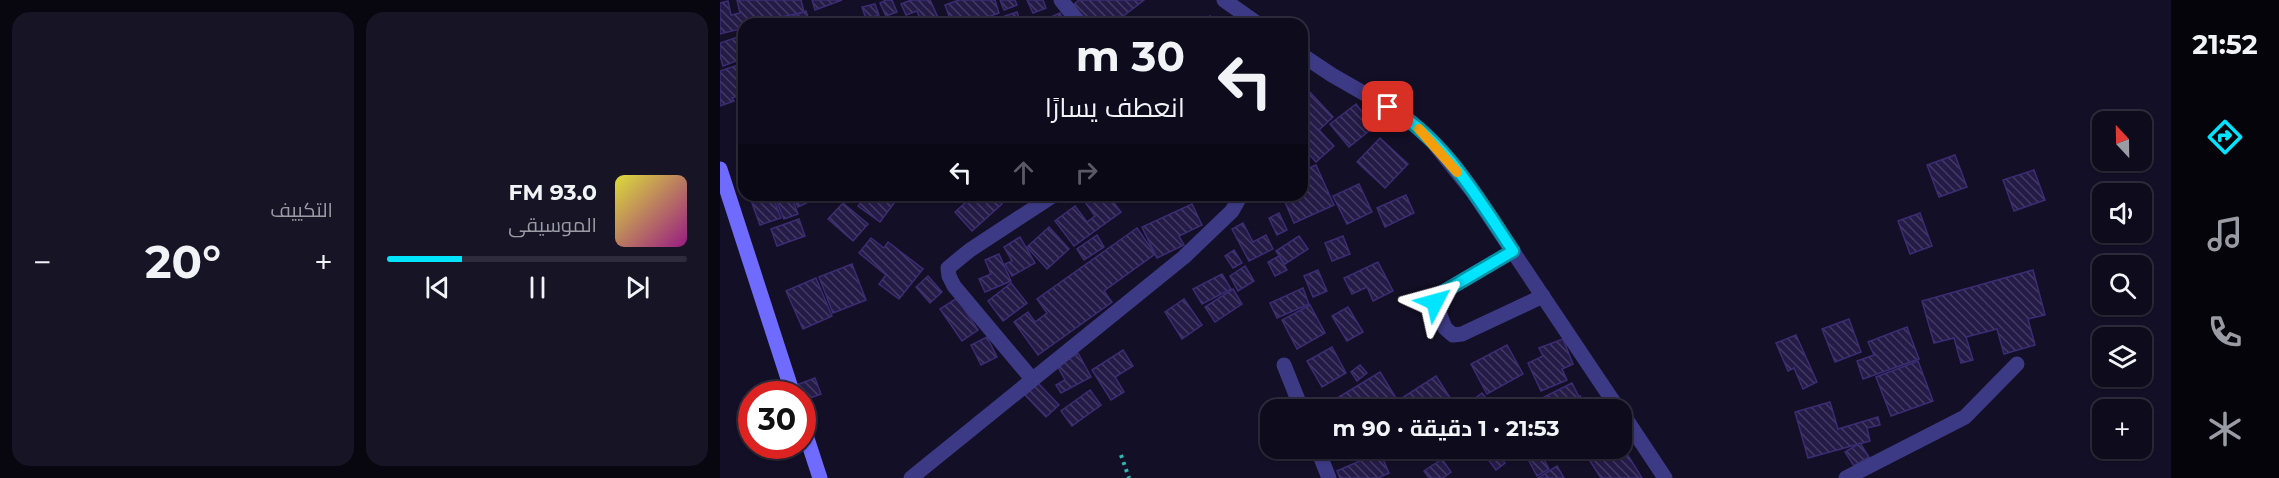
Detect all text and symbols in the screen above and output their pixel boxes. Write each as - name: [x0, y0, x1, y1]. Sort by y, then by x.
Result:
- text: 21:52: [2192, 28, 2258, 61]
- text: 30 m: [1076, 30, 1185, 82]
- icon: left: [1206, 42, 1284, 120]
- pin: [1362, 81, 1413, 132]
- icon: arrive: [1371, 90, 1404, 123]
- text: انعطف يسارًا: [1045, 91, 1185, 124]
- north arrow: [2092, 111, 2152, 171]
- map controls: [2092, 111, 2152, 459]
- icon: directions: [2204, 116, 2246, 158]
- icon: left: [944, 156, 977, 189]
- icon: ahead: [1007, 156, 1040, 189]
- icon: right: [1070, 156, 1103, 189]
- text: 93.0 FM: [508, 179, 597, 206]
- button: sound: [2092, 183, 2152, 243]
- text: التكييف: [270, 198, 333, 222]
- text: الموسيقى: [508, 213, 597, 237]
- icon: music: [2204, 213, 2246, 255]
- text: 20°: [145, 234, 221, 289]
- text: −: [33, 242, 52, 282]
- text: +: [314, 242, 333, 282]
- button: search: [2092, 255, 2152, 315]
- position arrow: [1403, 270, 1467, 334]
- icon: previous: [421, 271, 454, 304]
- icon: pause: [521, 271, 554, 304]
- icon: next: [621, 271, 654, 304]
- icon: phone: [2204, 311, 2246, 353]
- button: layers: [2092, 327, 2152, 387]
- speed limit sign: 30: [738, 381, 816, 459]
- button: +: [2092, 399, 2152, 459]
- icon: climate: [2204, 408, 2246, 450]
- text: 21:53 · 1 دقيقة · 90 m: [1333, 415, 1559, 442]

